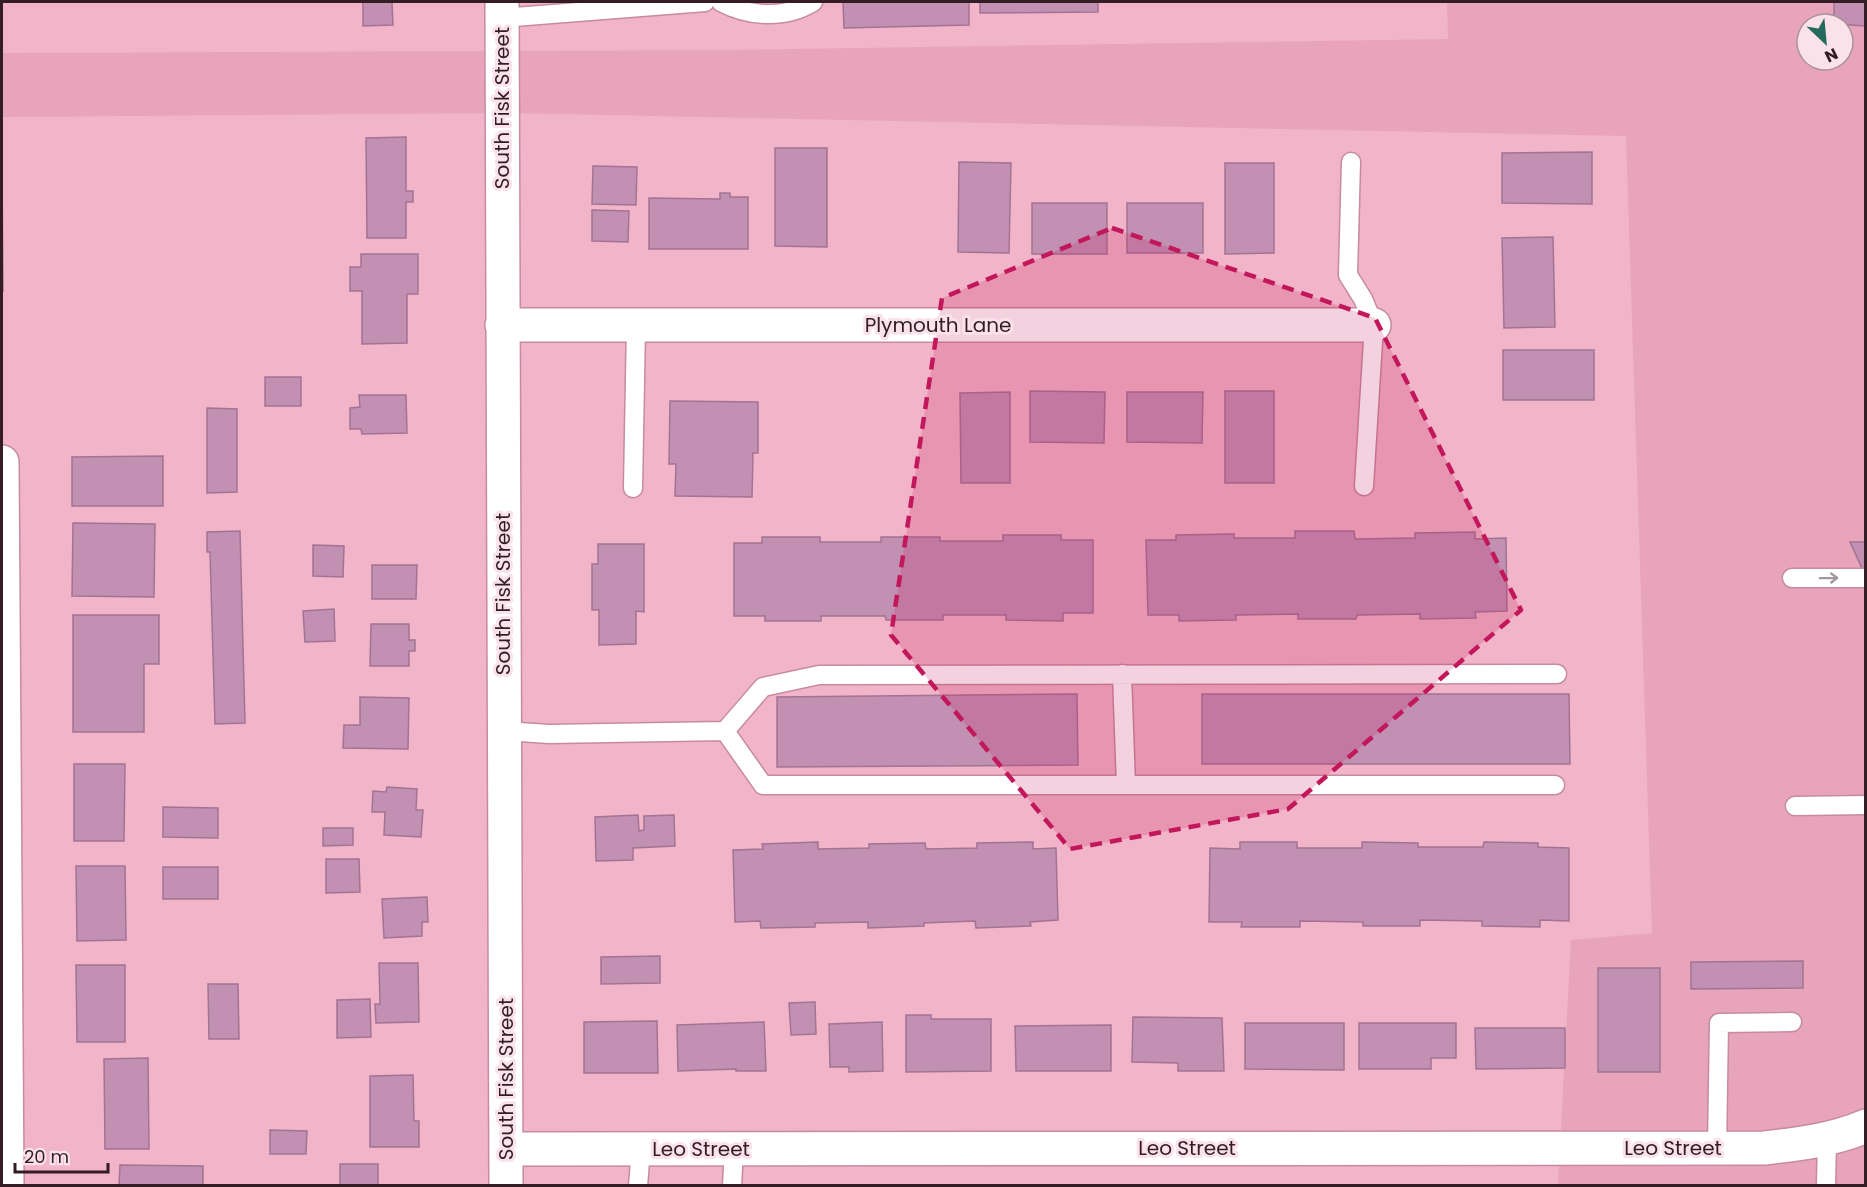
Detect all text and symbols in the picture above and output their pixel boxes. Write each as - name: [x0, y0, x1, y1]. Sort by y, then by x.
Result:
- north arrow: [1795, 12, 1855, 72]
- street label: South Fisk Street: [488, 27, 516, 189]
- text: N: [1821, 42, 1842, 68]
- street label: Plymouth Lane: [865, 311, 1011, 339]
- street label: South Fisk Street: [489, 513, 517, 675]
- one-way arrow: [1818, 572, 1838, 584]
- street label: South Fisk Street: [492, 998, 520, 1160]
- street label: Leo Street: [1138, 1134, 1236, 1162]
- street label: Leo Street: [1624, 1134, 1722, 1162]
- street label: Leo Street: [652, 1135, 750, 1163]
- scale bar: [15, 1136, 108, 1174]
- text: 20 m: [24, 1144, 69, 1169]

